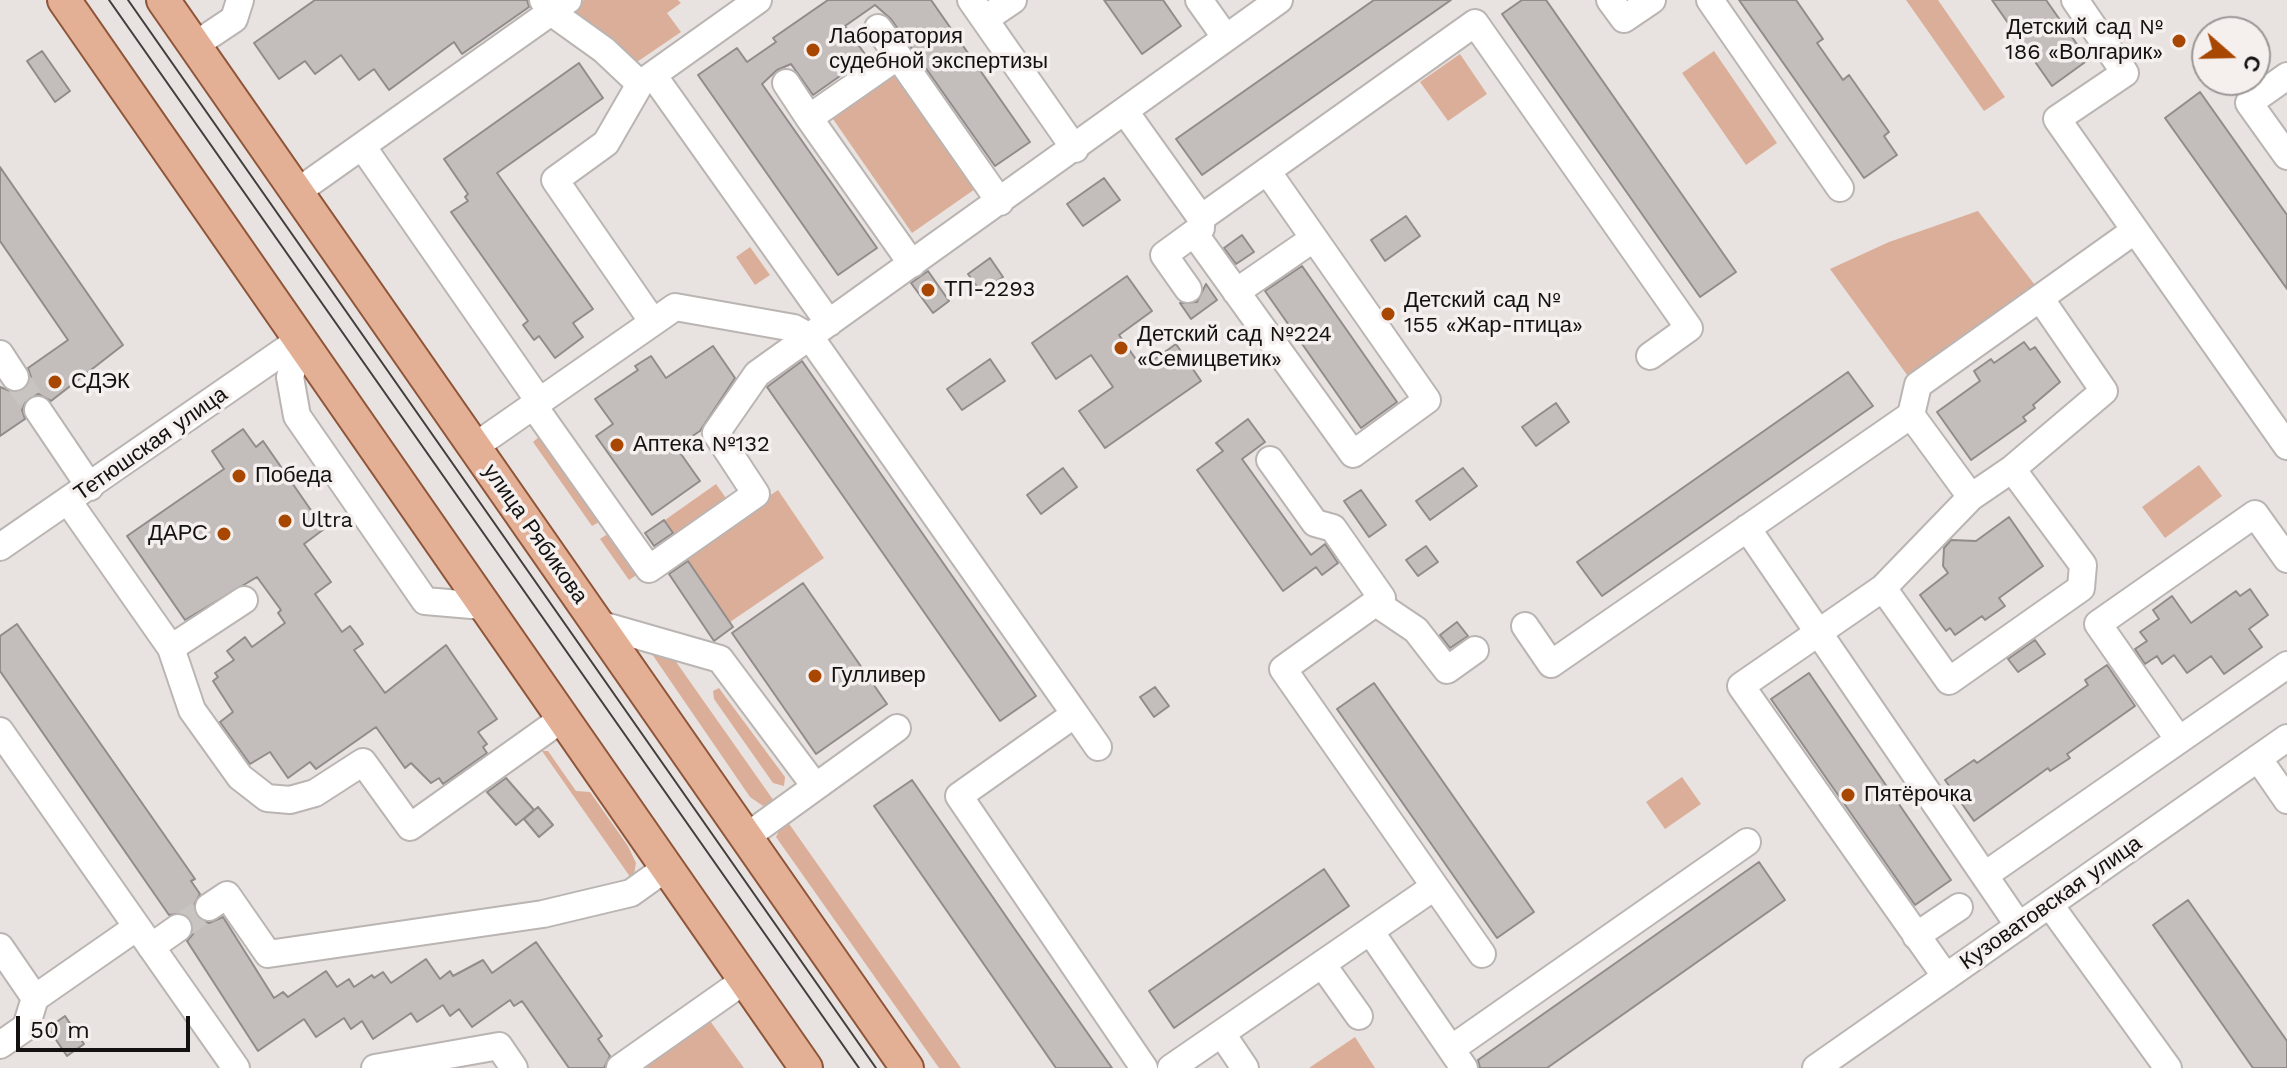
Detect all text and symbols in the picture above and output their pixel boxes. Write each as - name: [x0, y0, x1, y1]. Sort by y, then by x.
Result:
- place label: Детский сад № 186 «Волгарик»: [2005, 15, 2163, 66]
- north arrow: [2191, 16, 2271, 96]
- place label: Лаборатория судебной экспертизы: [829, 24, 1048, 76]
- marker: Детский сад № 186 «Волгарик»: [2170, 32, 2188, 50]
- marker: Лаборатория судебной экспертизы: [804, 41, 822, 59]
- text: С: [2238, 52, 2267, 75]
- place label: ТП-2293: [944, 277, 1035, 303]
- marker: ТП-2293: [919, 281, 937, 299]
- place label: Детский сад № 155 «Жар-птица»: [1404, 288, 1583, 340]
- marker: Детский сад № 155 «Жар-птица»: [1379, 305, 1397, 323]
- place label: Детский сад №224 «Семицветик»: [1137, 322, 1332, 374]
- marker: Детский сад №224 «Семицветик»: [1112, 339, 1130, 357]
- place label: СДЭК: [71, 369, 130, 395]
- marker: СДЭК: [46, 373, 64, 391]
- street label: Тетюшская улица: [69, 381, 233, 507]
- place label: Аптека №132: [633, 432, 770, 458]
- marker: Аптека №132: [608, 436, 626, 454]
- street label: улица Рябикова: [477, 459, 593, 609]
- place label: Победа: [255, 463, 332, 489]
- marker: Победа: [230, 467, 248, 485]
- place label: Ultra: [301, 508, 353, 534]
- marker: Ultra: [276, 512, 294, 530]
- place label: ДАРС: [148, 521, 208, 547]
- marker: ДАРС: [215, 525, 233, 543]
- place label: Гулливер: [831, 663, 926, 689]
- marker: Гулливер: [806, 667, 824, 685]
- place label: Пятёрочка: [1864, 782, 1972, 808]
- marker: Пятёрочка: [1839, 786, 1857, 804]
- street label: Кузоватовская улица: [1955, 830, 2147, 976]
- scale bar: [20, 1000, 194, 1050]
- text: 50 m: [30, 1016, 90, 1044]

